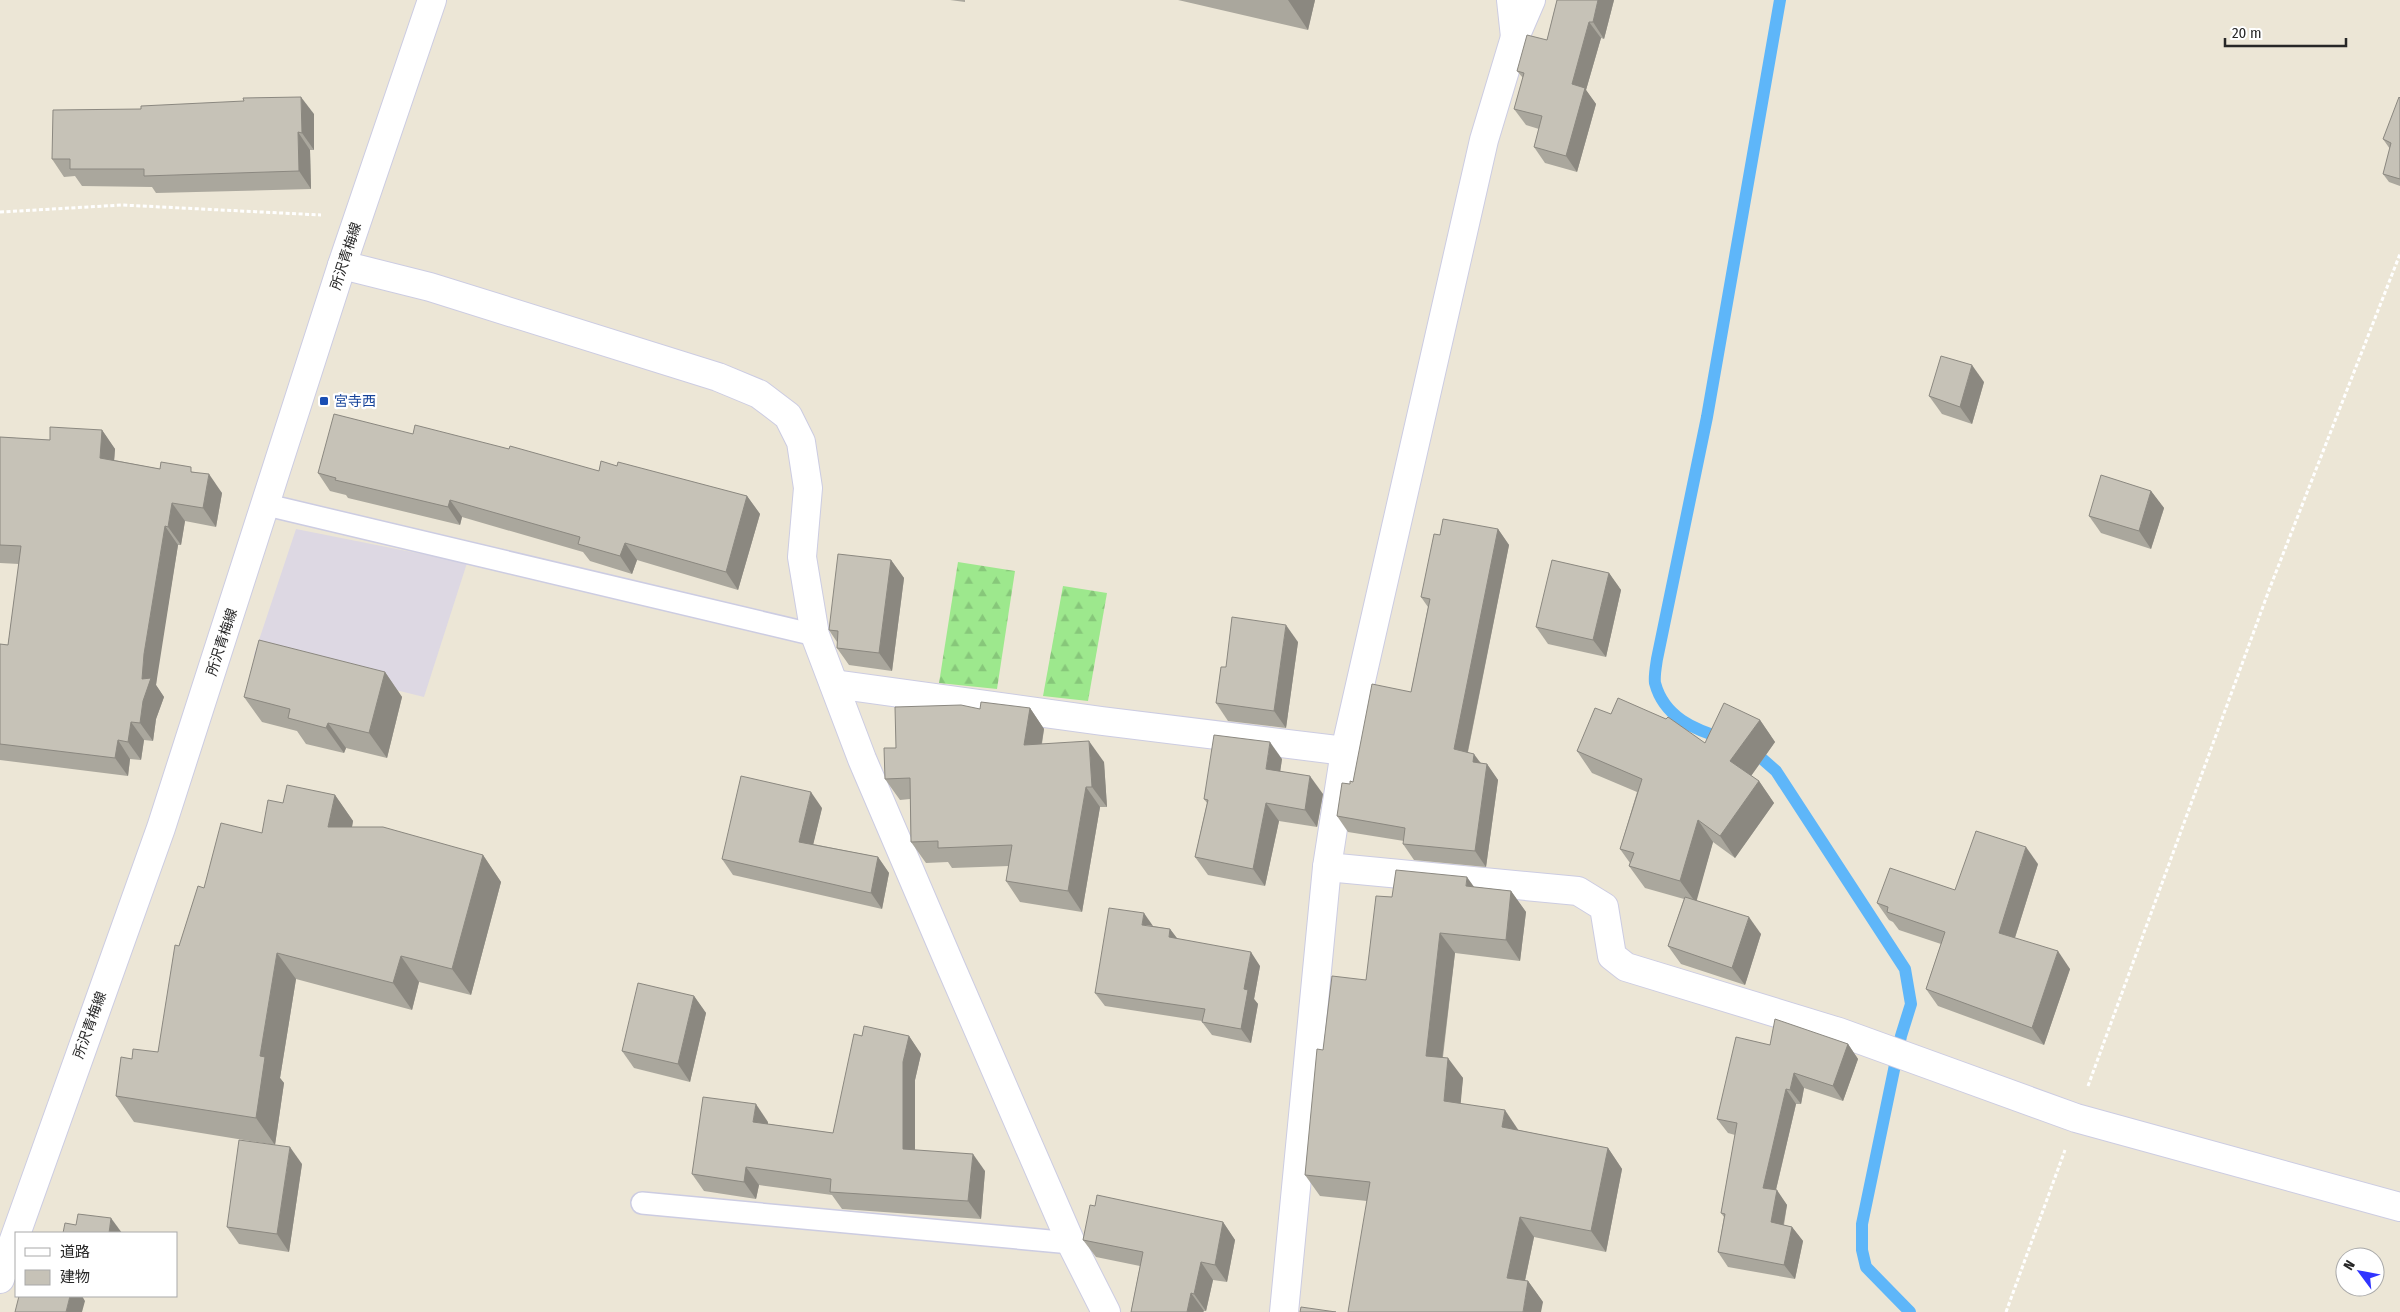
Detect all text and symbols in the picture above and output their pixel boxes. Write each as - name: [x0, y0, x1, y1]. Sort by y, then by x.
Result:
- scale bar: [2225, 15, 2346, 47]
- text: 20 m: [2232, 24, 2262, 42]
- street label: 所沢青梅線: [327, 220, 365, 292]
- place label: 宮寺西: [334, 393, 376, 410]
- marker: 宮寺西: [318, 395, 330, 407]
- street label: 所沢青梅線: [203, 606, 241, 678]
- street label: 所沢青梅線: [70, 989, 110, 1061]
- legend: [15, 1232, 178, 1297]
- text: 道路: [60, 1243, 90, 1261]
- north arrow: [2335, 1247, 2385, 1297]
- text: N: [2340, 1257, 2359, 1273]
- text: 建物: [60, 1268, 90, 1286]

